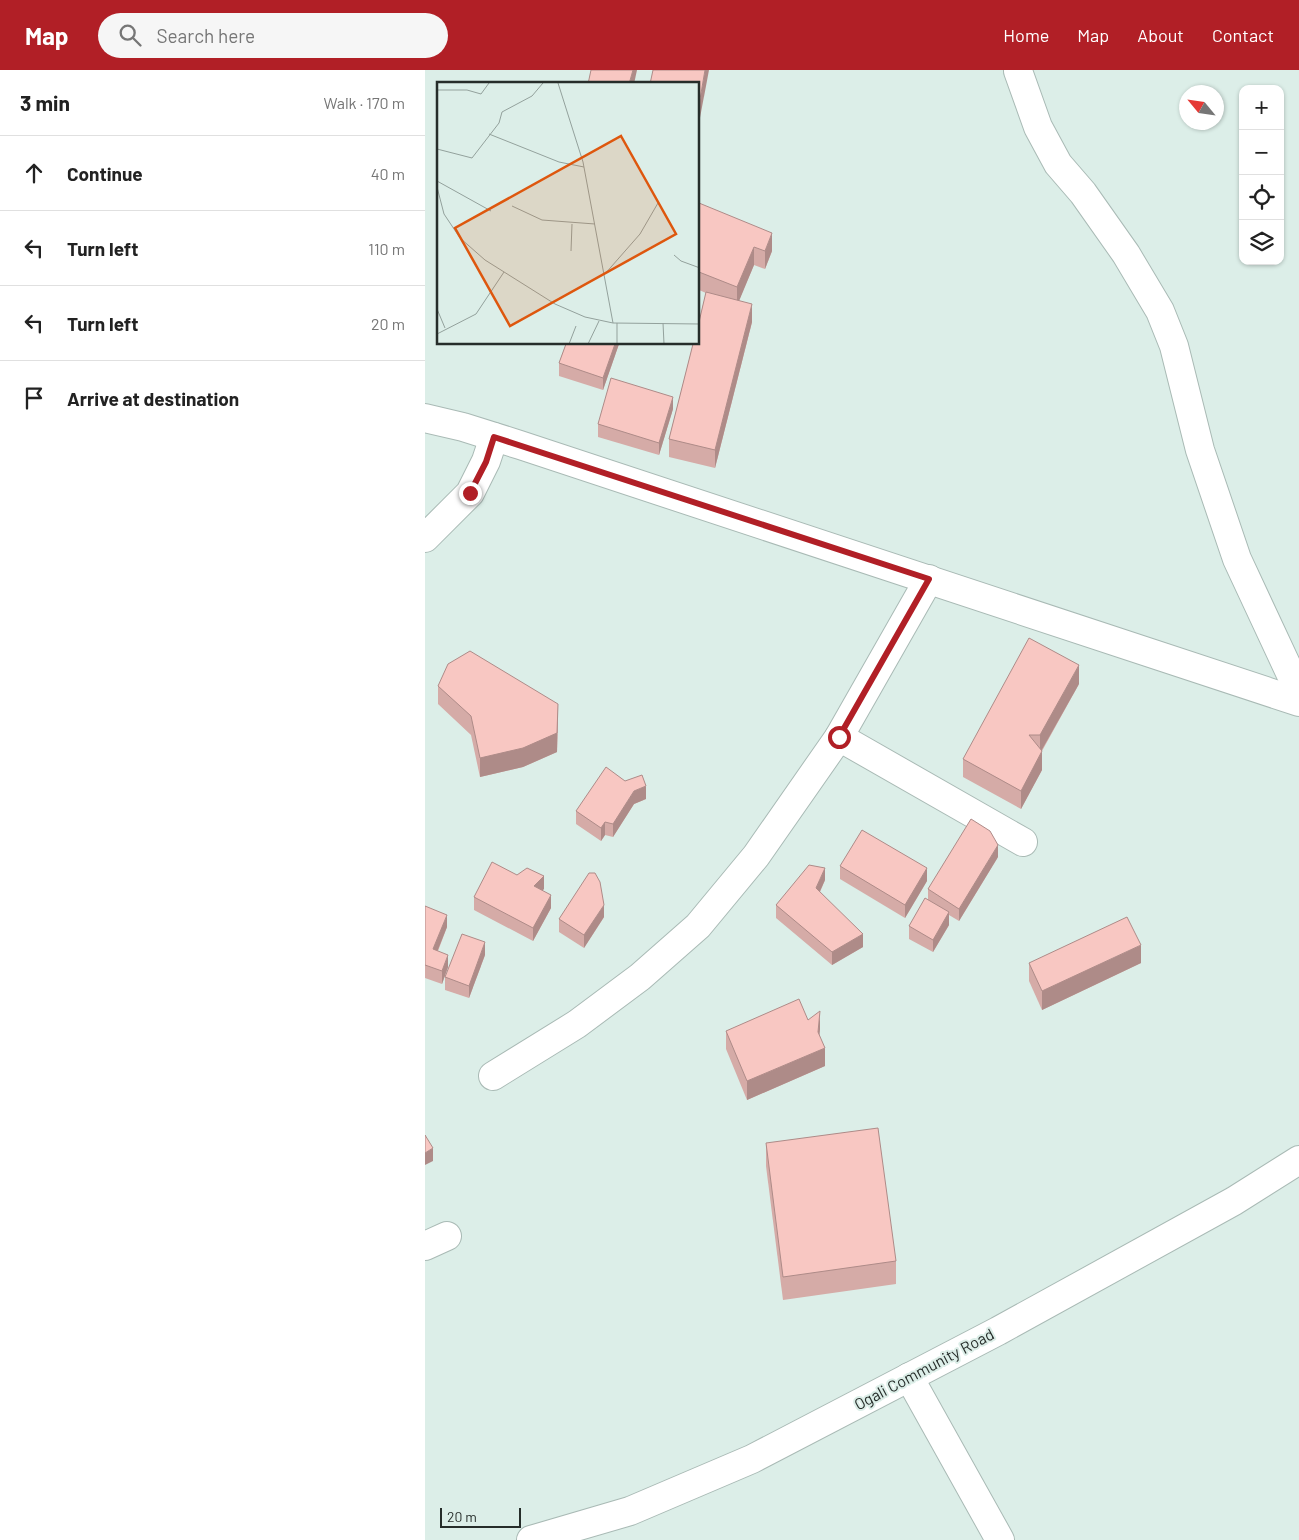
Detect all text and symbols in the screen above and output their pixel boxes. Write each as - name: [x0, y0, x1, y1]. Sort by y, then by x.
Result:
- search box: [98, 13, 448, 58]
- text: Map: [25, 21, 68, 50]
- icon: search: [116, 21, 144, 49]
- text: Search here: [156, 24, 255, 47]
- text: Home: [1003, 24, 1049, 46]
- text: Map: [1077, 24, 1109, 46]
- text: About: [1137, 24, 1184, 46]
- text: Contact: [1212, 24, 1274, 46]
- inset map: [437, 82, 700, 345]
- north arrow: [1179, 85, 1224, 130]
- map controls: [1239, 85, 1284, 265]
- button: +: [1239, 85, 1284, 130]
- text: 3 min: [20, 90, 70, 115]
- text: Walk · 170 m: [323, 93, 405, 112]
- button: −: [1239, 130, 1284, 175]
- icon: ahead: [20, 159, 48, 187]
- text: Continue: [67, 162, 143, 185]
- text: 40 m: [371, 164, 405, 183]
- button: locate: [1239, 175, 1284, 220]
- button: layers: [1239, 220, 1284, 265]
- icon: left: [20, 234, 48, 262]
- text: Turn left: [67, 237, 138, 260]
- text: 110 m: [368, 239, 405, 258]
- icon: left: [20, 309, 48, 337]
- text: Turn left: [67, 312, 138, 335]
- text: 20 m: [371, 314, 405, 333]
- icon: arrive: [20, 384, 48, 412]
- text: Arrive at destination: [67, 387, 239, 410]
- route end: [459, 482, 482, 505]
- route start: [828, 726, 851, 749]
- street label: Ogali Community Road: [851, 1324, 997, 1413]
- scale bar: [440, 1505, 521, 1528]
- text: 20 m: [447, 1508, 477, 1525]

